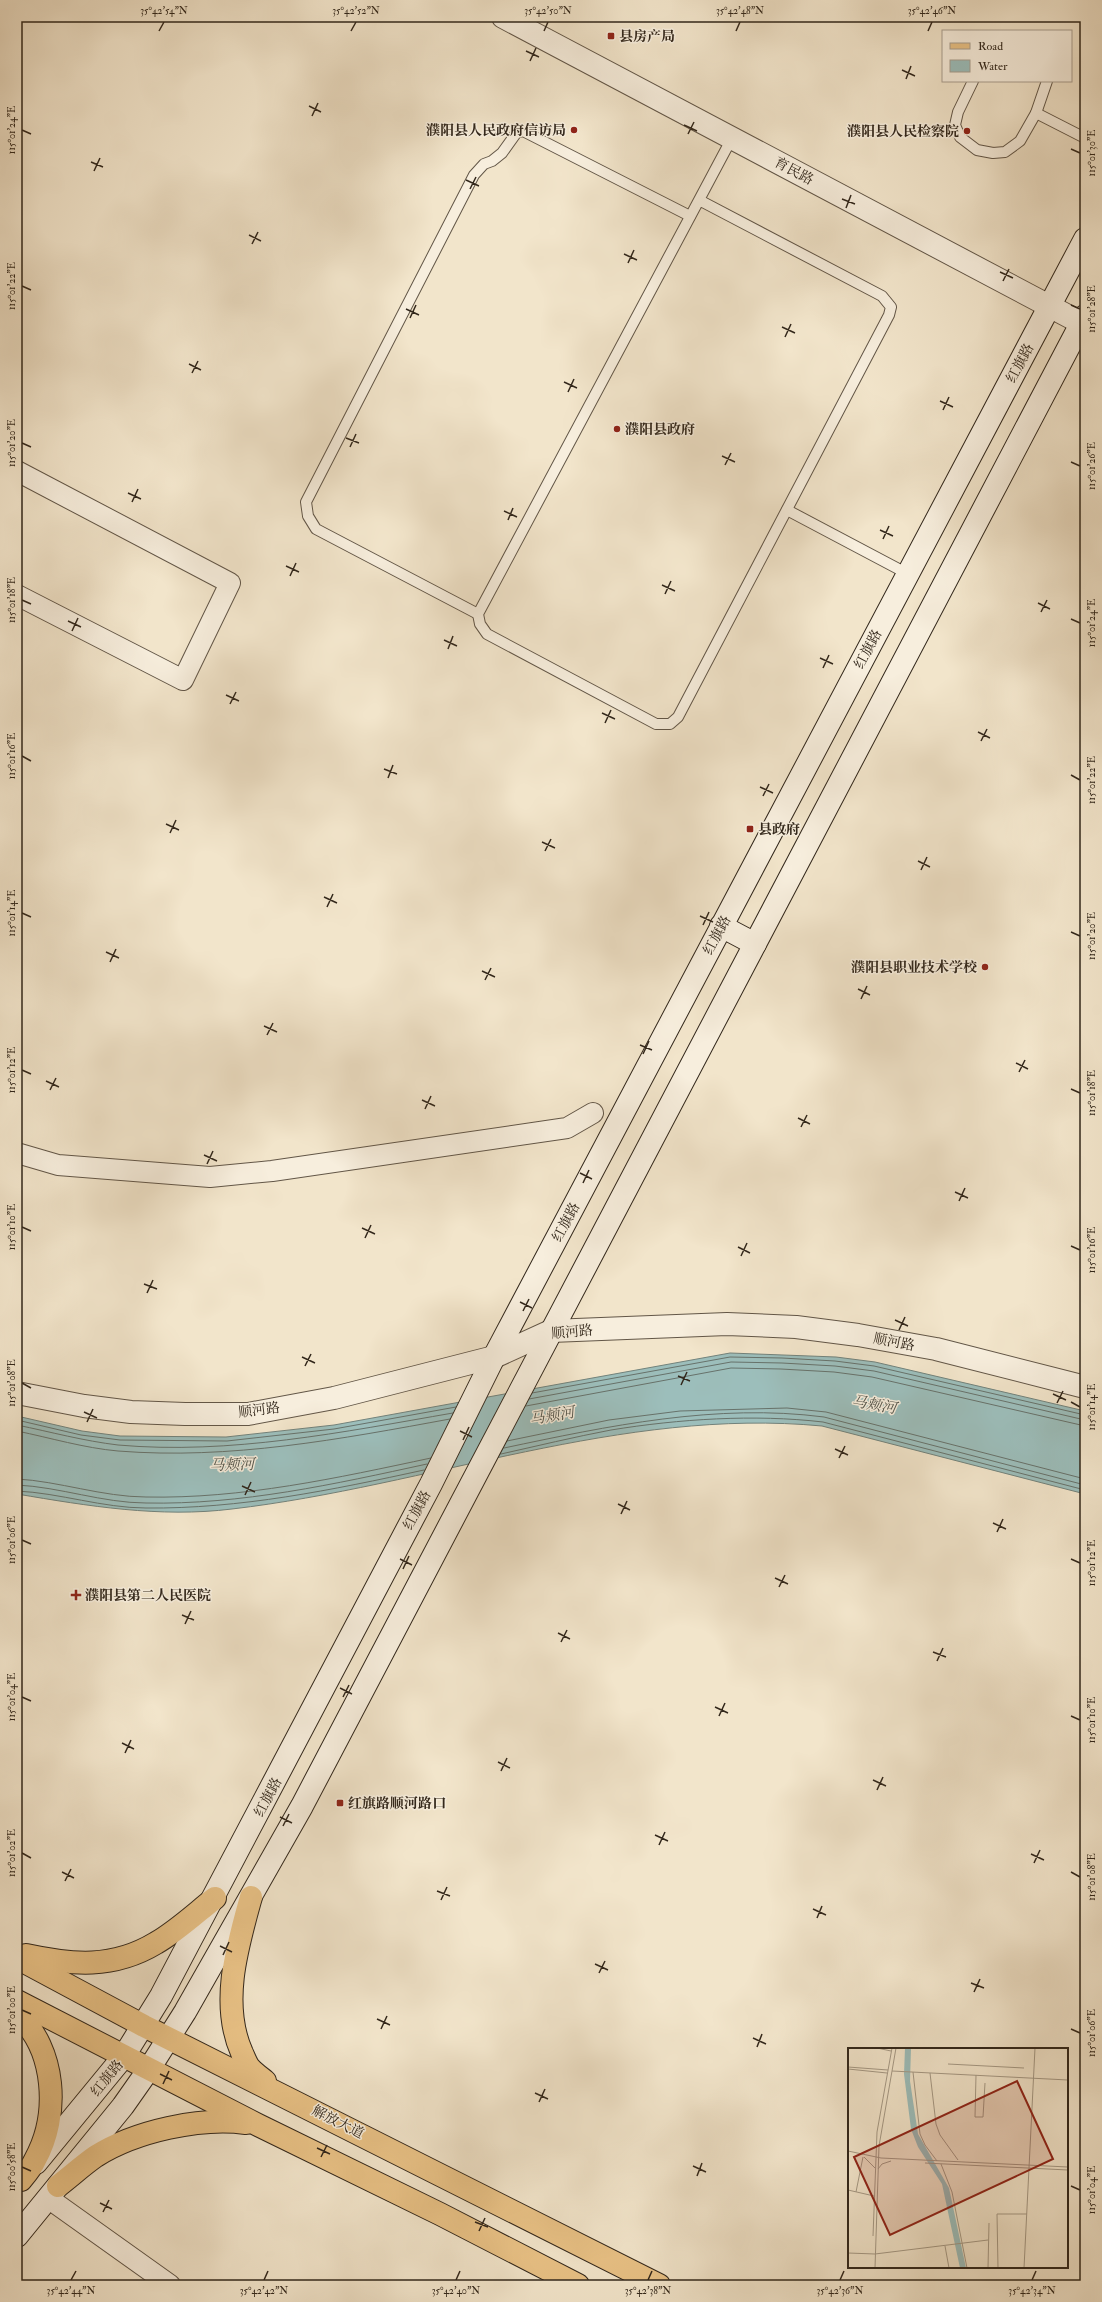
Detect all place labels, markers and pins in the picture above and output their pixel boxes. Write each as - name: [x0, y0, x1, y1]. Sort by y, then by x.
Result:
- place label: 县房产局: [619, 28, 675, 45]
- marker: 县房产局: [606, 31, 616, 41]
- place label: 濮阳县人民政府信访局: [426, 122, 566, 139]
- place label: 濮阳县人民检察院: [847, 123, 959, 140]
- marker: 濮阳县人民政府信访局: [569, 125, 579, 135]
- marker: 濮阳县人民检察院: [962, 126, 972, 136]
- place label: 濮阳县政府: [625, 421, 695, 438]
- marker: 濮阳县政府: [612, 424, 622, 434]
- place label: 县政府: [758, 821, 800, 838]
- marker: 县政府: [745, 824, 755, 834]
- place label: 濮阳县职业技术学校: [851, 959, 977, 976]
- marker: 濮阳县职业技术学校: [980, 962, 990, 972]
- place label: 濮阳县第二人民医院: [85, 1587, 211, 1604]
- marker: 濮阳县第二人民医院: [70, 1589, 82, 1601]
- place label: 红旗路顺河路口: [348, 1795, 446, 1812]
- marker: 红旗路顺河路口: [335, 1798, 345, 1808]

